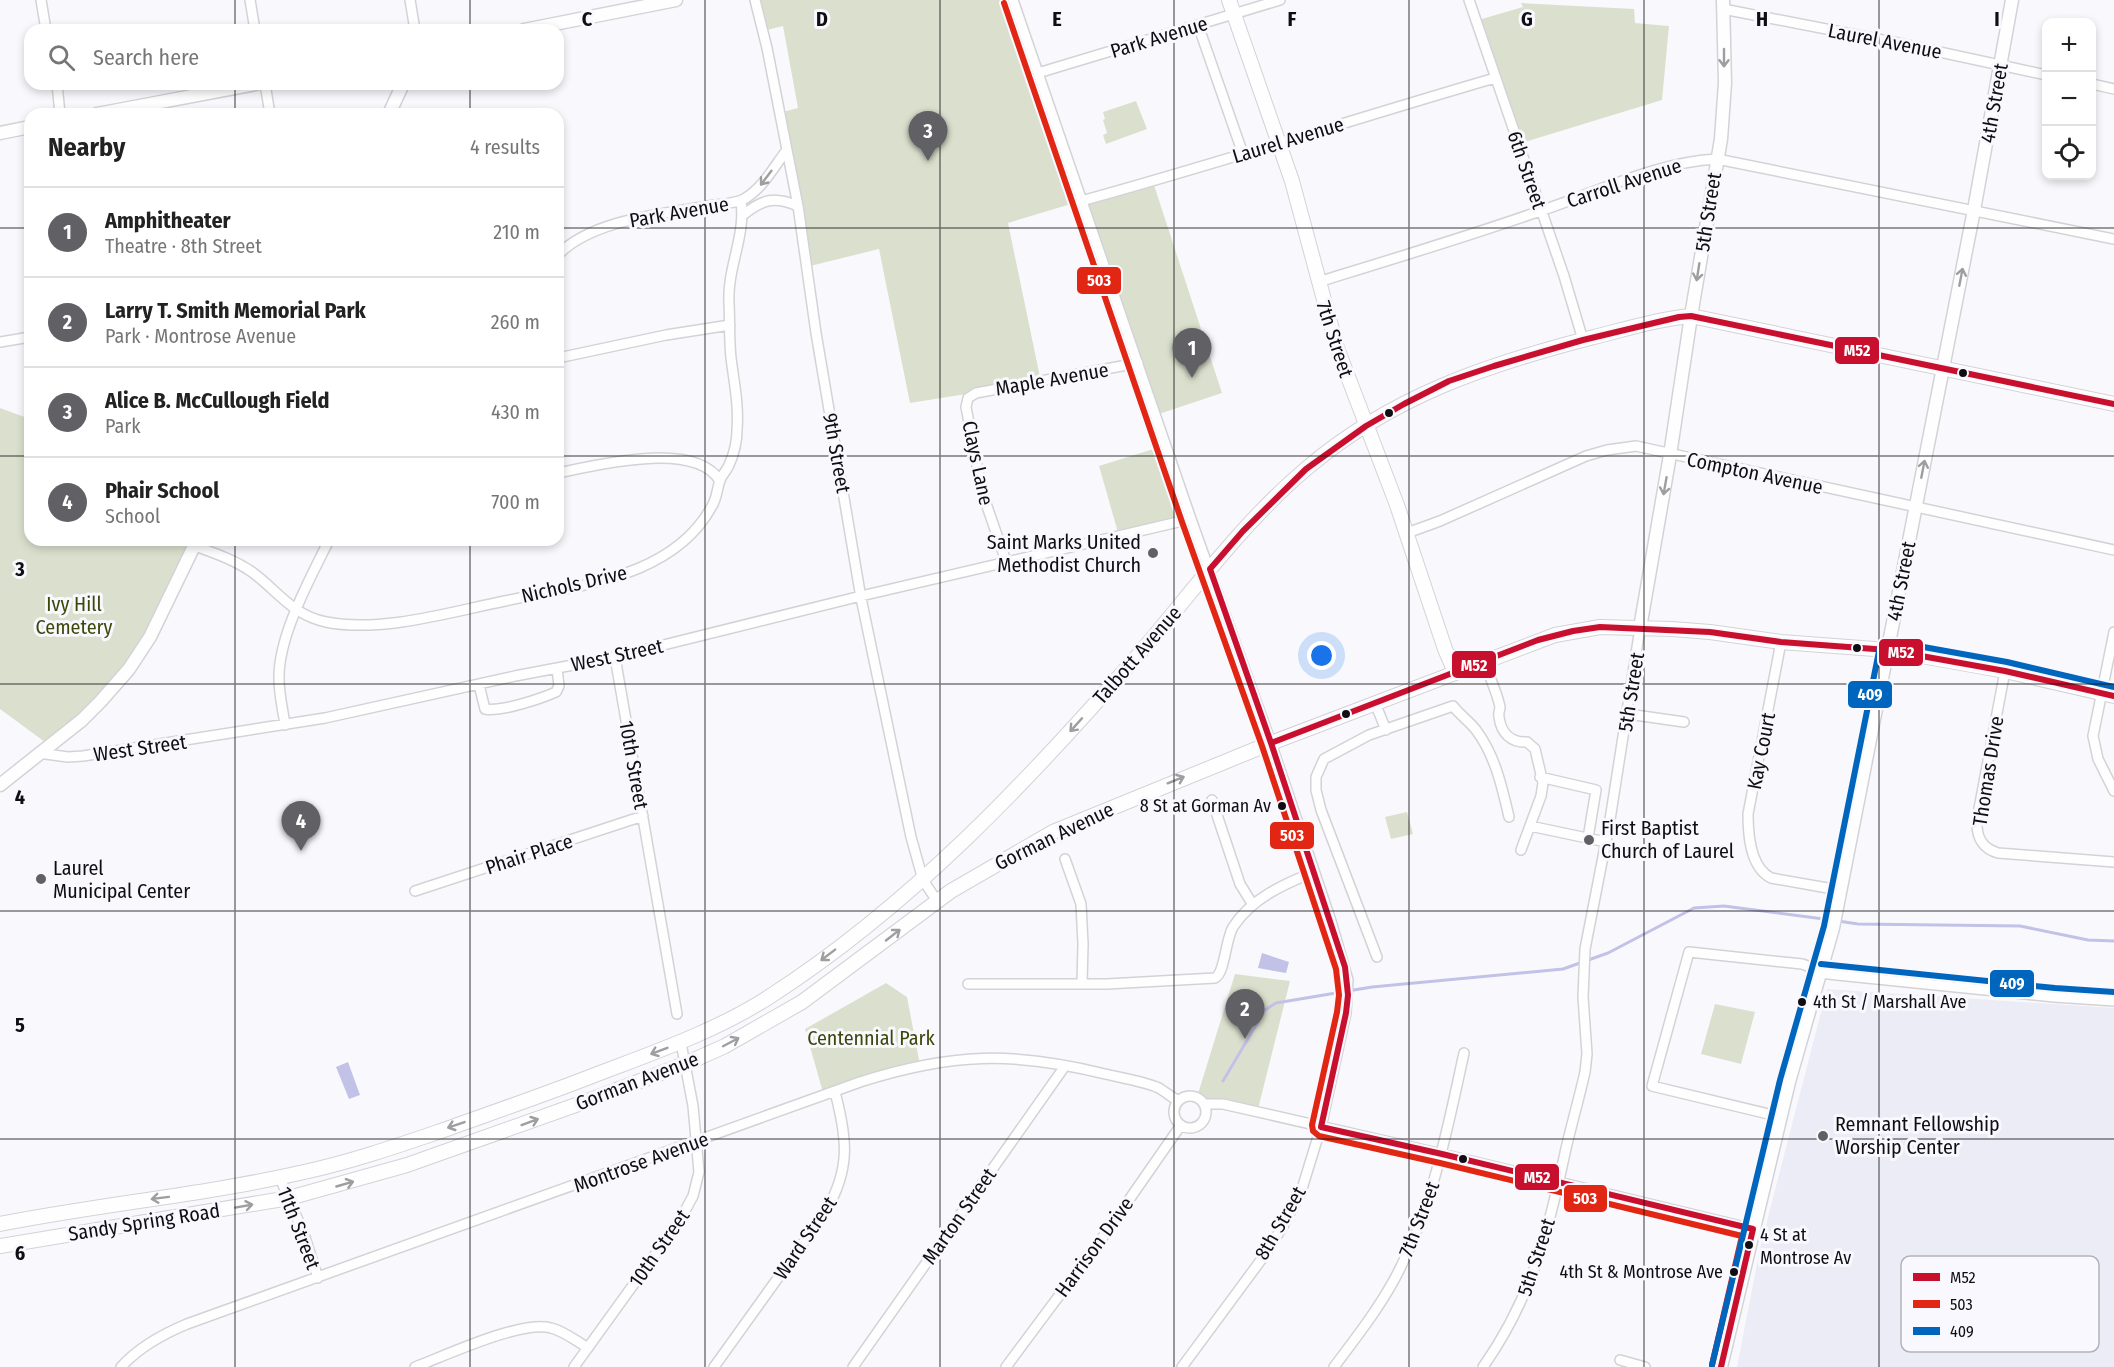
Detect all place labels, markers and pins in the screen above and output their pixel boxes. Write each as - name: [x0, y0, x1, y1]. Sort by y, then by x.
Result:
- pin: 3: [908, 112, 948, 161]
- pin: 1: [1172, 328, 1212, 378]
- unlabelled marker: [1957, 367, 1969, 379]
- unlabelled marker: [1383, 407, 1395, 419]
- place label: Saint Marks United Methodist Church: [987, 530, 1141, 577]
- marker: Saint Marks United Methodist Church: [1146, 546, 1160, 560]
- unlabelled marker: [1851, 642, 1863, 654]
- unlabelled marker: [1340, 708, 1352, 720]
- place label: 8 St at Gorman Av: [1140, 795, 1271, 817]
- marker: 8 St at Gorman Av: [1276, 800, 1288, 812]
- pin: 4: [282, 802, 320, 851]
- place label: First Baptist Church of Laurel: [1601, 816, 1734, 863]
- marker: First Baptist Church of Laurel: [1582, 833, 1596, 847]
- place label: Laurel Municipal Center: [53, 856, 190, 903]
- marker: Laurel Municipal Center: [34, 872, 48, 886]
- pin: 2: [1226, 990, 1264, 1039]
- place label: 4th St / Marshall Ave: [1813, 991, 1967, 1013]
- marker: 4th St / Marshall Ave: [1796, 996, 1808, 1008]
- place label: Remnant Fellowship Worship Center: [1835, 1112, 2000, 1159]
- marker: Remnant Fellowship Worship Center: [1816, 1129, 1830, 1143]
- unlabelled marker: [1457, 1153, 1469, 1165]
- place label: 4 St at Montrose Av: [1760, 1224, 1851, 1269]
- marker: 4 St at Montrose Av: [1743, 1239, 1755, 1251]
- place label: 4th St & Montrose Ave: [1559, 1261, 1723, 1283]
- marker: 4th St & Montrose Ave: [1728, 1266, 1740, 1278]

